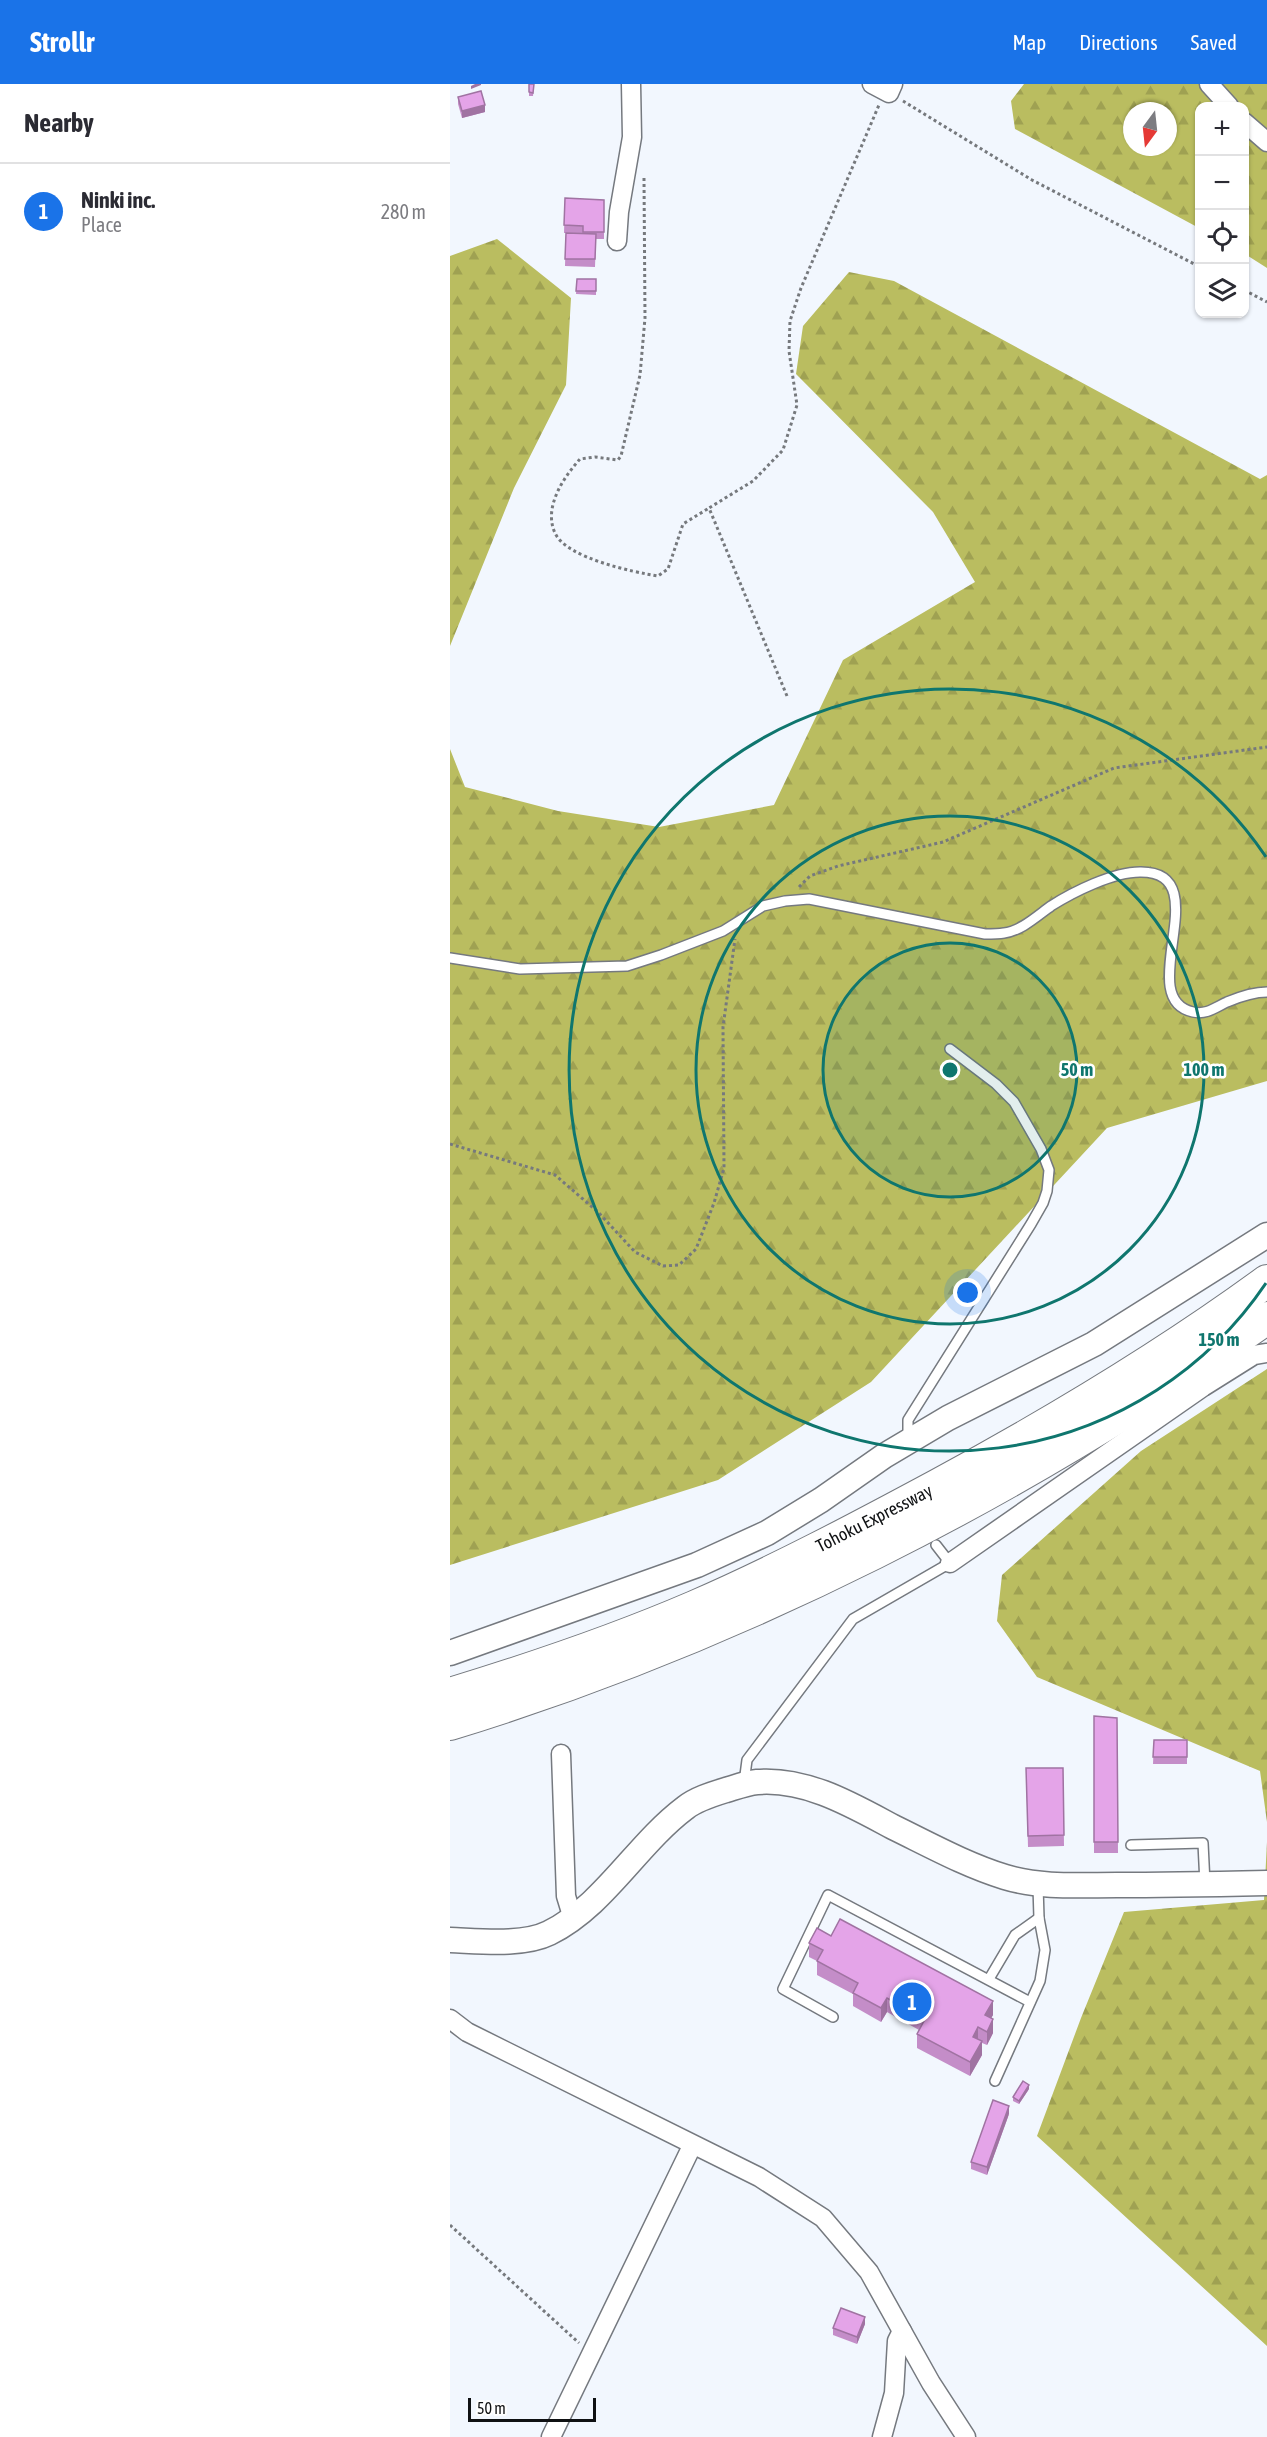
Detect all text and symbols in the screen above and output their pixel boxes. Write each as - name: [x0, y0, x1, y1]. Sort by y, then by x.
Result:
- text: Strollr: [30, 26, 94, 58]
- text: Map: [1012, 30, 1046, 54]
- text: Directions: [1079, 30, 1158, 54]
- text: Saved: [1191, 30, 1237, 54]
- north arrow: [1123, 102, 1177, 156]
- map controls: [1195, 102, 1249, 318]
- button: +: [1195, 102, 1249, 156]
- text: Nearby: [24, 108, 94, 138]
- button: −: [1195, 156, 1249, 210]
- text: Ninki inc.: [81, 187, 155, 213]
- text: 1: [39, 200, 48, 223]
- text: 280 m: [381, 200, 426, 223]
- button: locate: [1195, 210, 1249, 264]
- text: Place: [81, 213, 122, 236]
- button: layers: [1195, 264, 1249, 318]
- text: 50 m: [1061, 1059, 1093, 1080]
- text: 100 m: [1184, 1059, 1224, 1080]
- centre of rings: [940, 1060, 960, 1080]
- your location: [953, 1278, 982, 1307]
- text: 150 m: [1199, 1329, 1239, 1350]
- street label: Tohoku Expressway: [812, 1480, 936, 1556]
- pin: 1: [892, 1980, 932, 2024]
- scale bar: [468, 2395, 596, 2422]
- text: 50 m: [477, 2399, 506, 2417]

